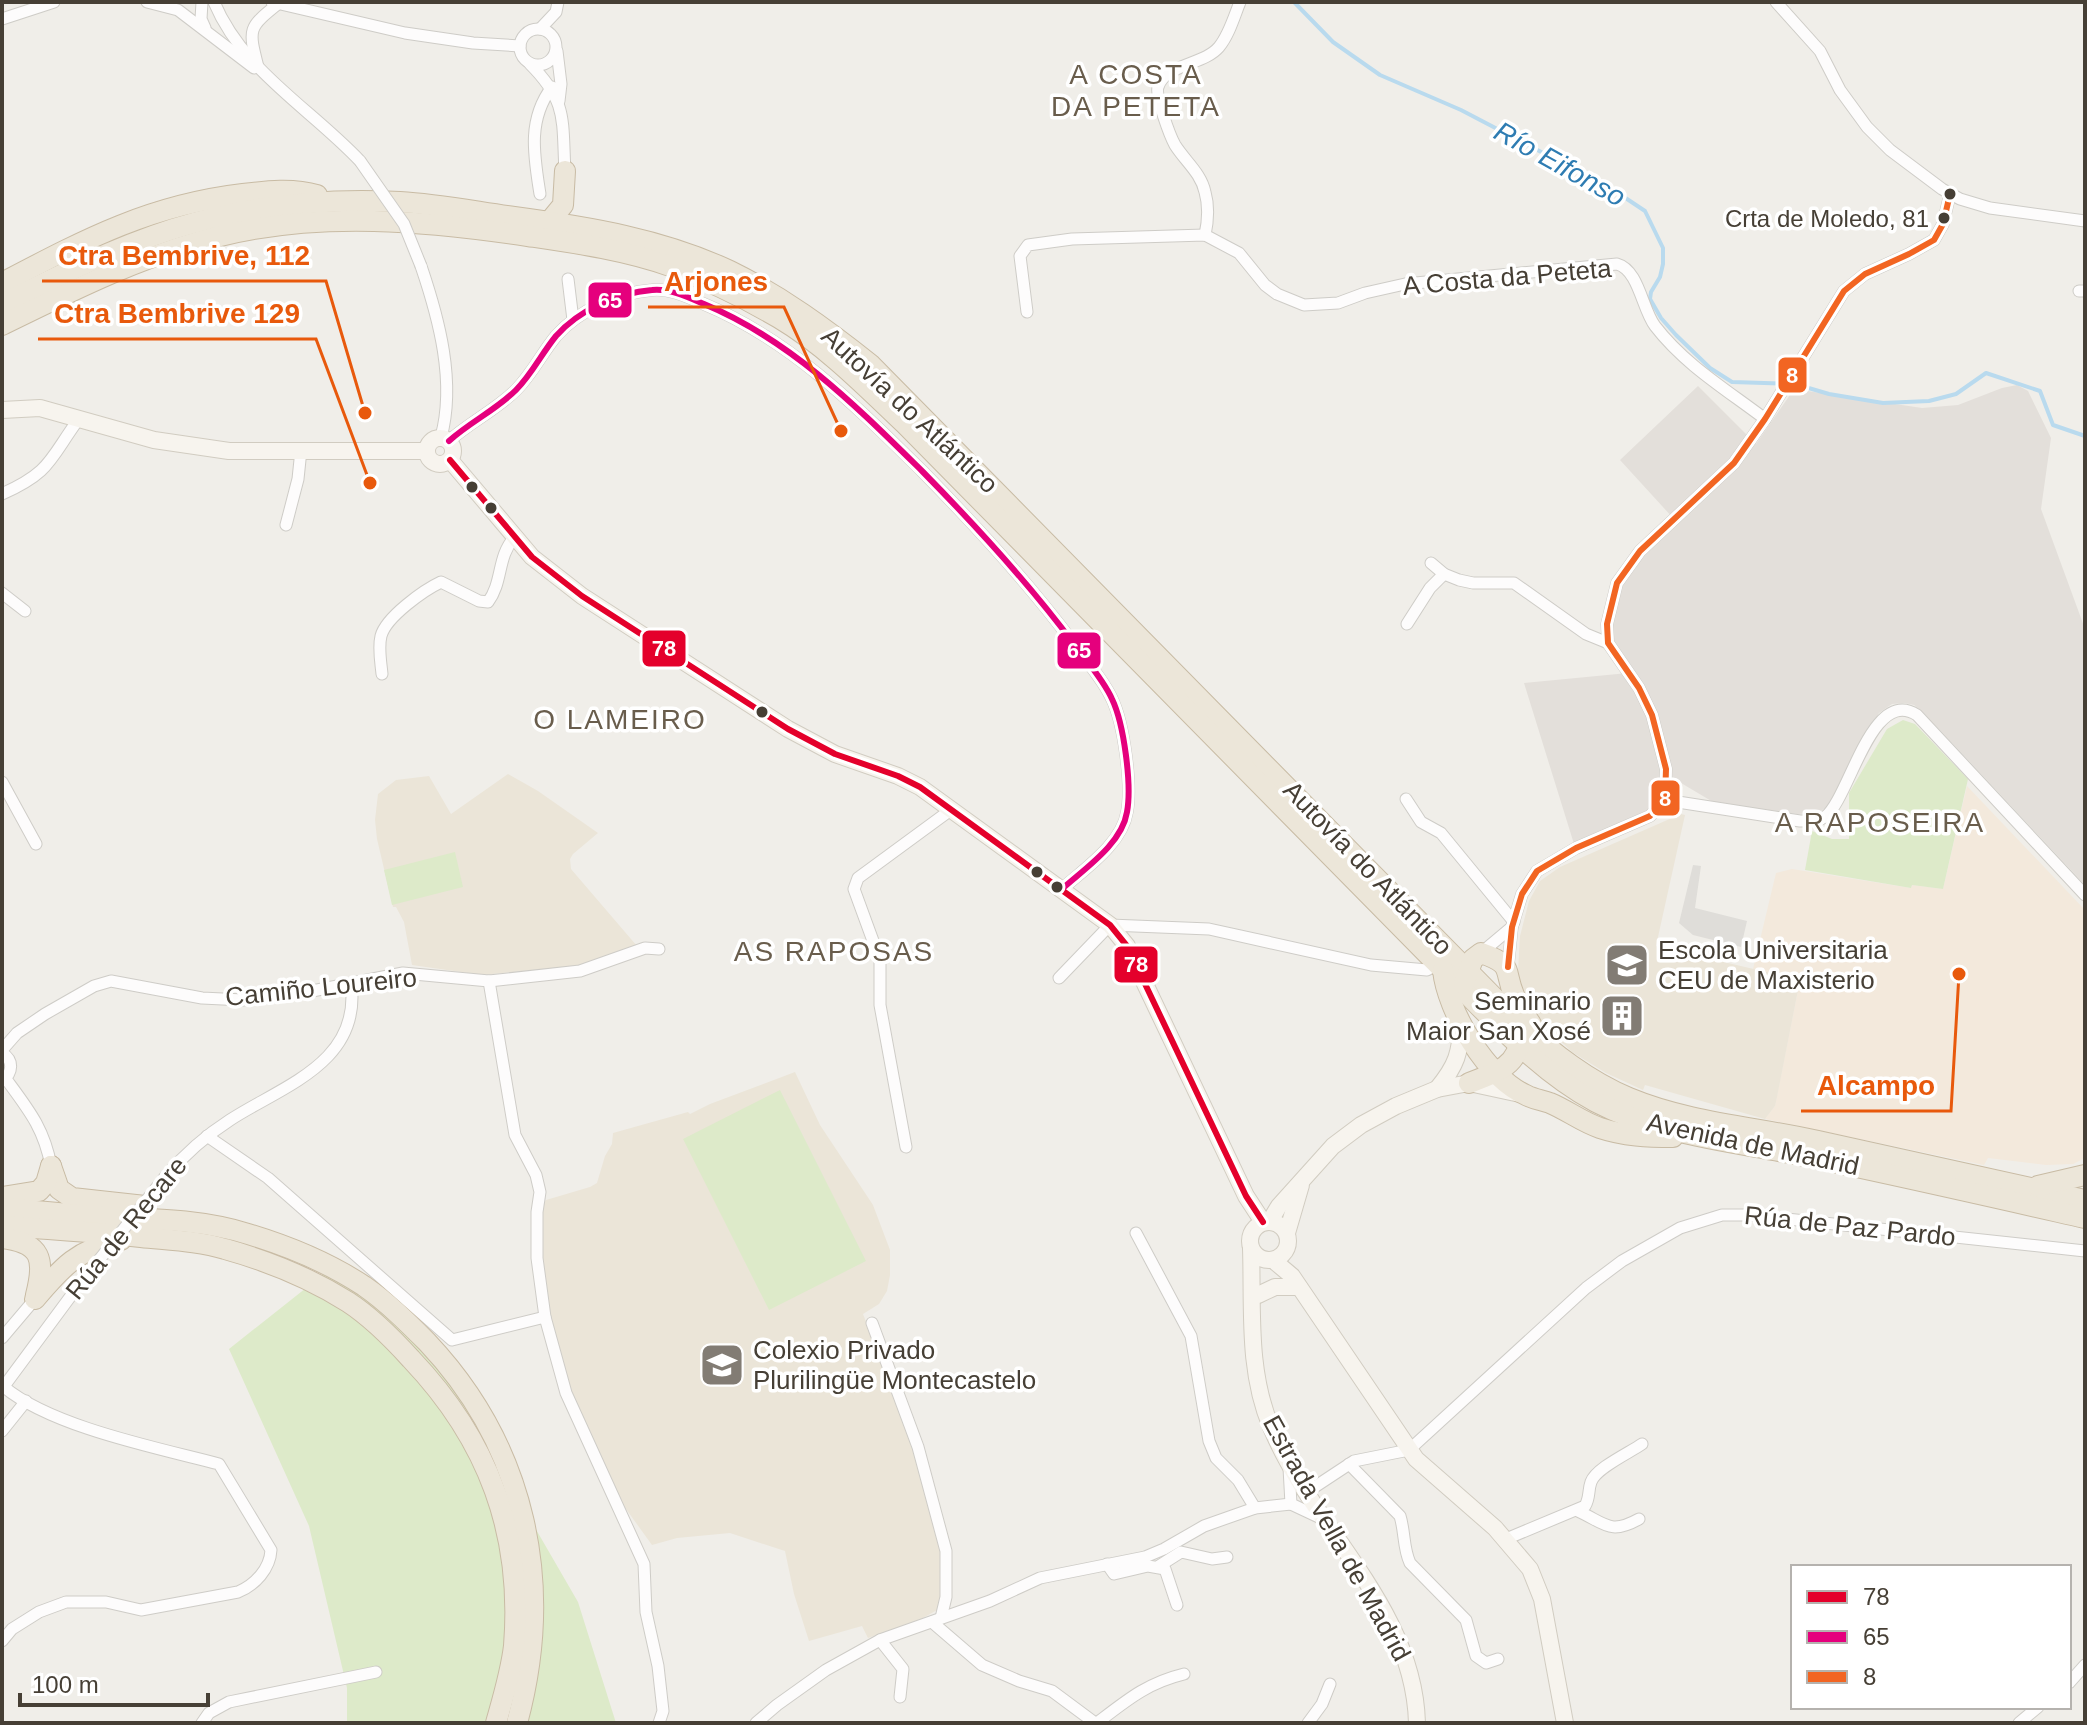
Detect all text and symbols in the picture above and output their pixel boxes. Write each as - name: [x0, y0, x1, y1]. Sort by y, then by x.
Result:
- district label: A COSTA DA PETETA: [1051, 59, 1221, 122]
- water label: Río Eifonso: [1489, 115, 1631, 213]
- unlabelled marker: [1942, 186, 1958, 202]
- place label: Crta de Moledo, 81: [1725, 205, 1929, 232]
- marker: Crta de Moledo, 81: [1936, 210, 1952, 226]
- callout: Ctra Bembrive, 112: [42, 229, 326, 281]
- text: Ctra Bembrive, 112: [58, 240, 310, 271]
- street label: A Costa da Peteta: [1401, 253, 1613, 301]
- callout: Arjones: [648, 255, 784, 307]
- text: Arjones: [664, 266, 768, 297]
- line badge: 65: [587, 281, 633, 319]
- callout: Ctra Bembrive 129: [38, 287, 316, 339]
- text: 65: [598, 288, 622, 313]
- text: Ctra Bembrive 129: [54, 298, 300, 329]
- street label: Autovía do Atlántico: [816, 321, 1004, 499]
- line badge: 8: [1777, 356, 1808, 394]
- text: 8: [1786, 363, 1798, 388]
- unlabelled marker: [464, 479, 480, 495]
- unlabelled marker: [483, 500, 499, 516]
- line badge: 78: [641, 629, 687, 668]
- line badge: 65: [1056, 631, 1102, 670]
- text: 78: [652, 636, 676, 661]
- text: 65: [1067, 638, 1091, 663]
- district label: O LAMEIRO: [533, 704, 707, 735]
- unlabelled marker: [754, 704, 770, 720]
- street label: Autovía do Atlántico: [1277, 775, 1459, 961]
- line badge: 8: [1650, 779, 1681, 817]
- text: 8: [1659, 786, 1671, 811]
- district label: A RAPOSEIRA: [1775, 807, 1985, 838]
- unlabelled marker: [1029, 864, 1045, 880]
- unlabelled marker: [1049, 879, 1065, 895]
- place label: Escola Universitaria CEU de Maxisterio: [1658, 935, 1888, 995]
- district label: AS RAPOSAS: [734, 936, 934, 967]
- school or university icon: Escola Universitaria CEU de Maxisterio: [1603, 941, 1651, 989]
- line badge: 78: [1113, 945, 1159, 984]
- text: 78: [1124, 952, 1148, 977]
- street label: Camiño Loureiro: [224, 962, 418, 1012]
- place label: Seminario Maior San Xosé: [1406, 986, 1591, 1046]
- building icon: Seminario Maior San Xosé: [1598, 992, 1646, 1040]
- callout: Alcampo: [1801, 1059, 1951, 1111]
- text: Alcampo: [1817, 1070, 1935, 1101]
- street label: Avenida de Madrid: [1644, 1107, 1862, 1181]
- street label: Rúa de Recare: [59, 1151, 193, 1305]
- street label: Rúa de Paz Pardo: [1743, 1200, 1957, 1252]
- place label: Colexio Privado Plurilingüe Montecastelo: [753, 1335, 1036, 1395]
- school or university icon: Colexio Privado Plurilingüe Montecastelo: [698, 1341, 746, 1389]
- street label: Estrada Vella de Madrid: [1257, 1410, 1417, 1666]
- legend: [1791, 1565, 2071, 1709]
- text: 78: [1863, 1583, 1890, 1610]
- text: 65: [1863, 1623, 1890, 1650]
- scale bar: [20, 1657, 208, 1707]
- text: 8: [1863, 1663, 1876, 1690]
- text: 100 m: [32, 1671, 99, 1698]

